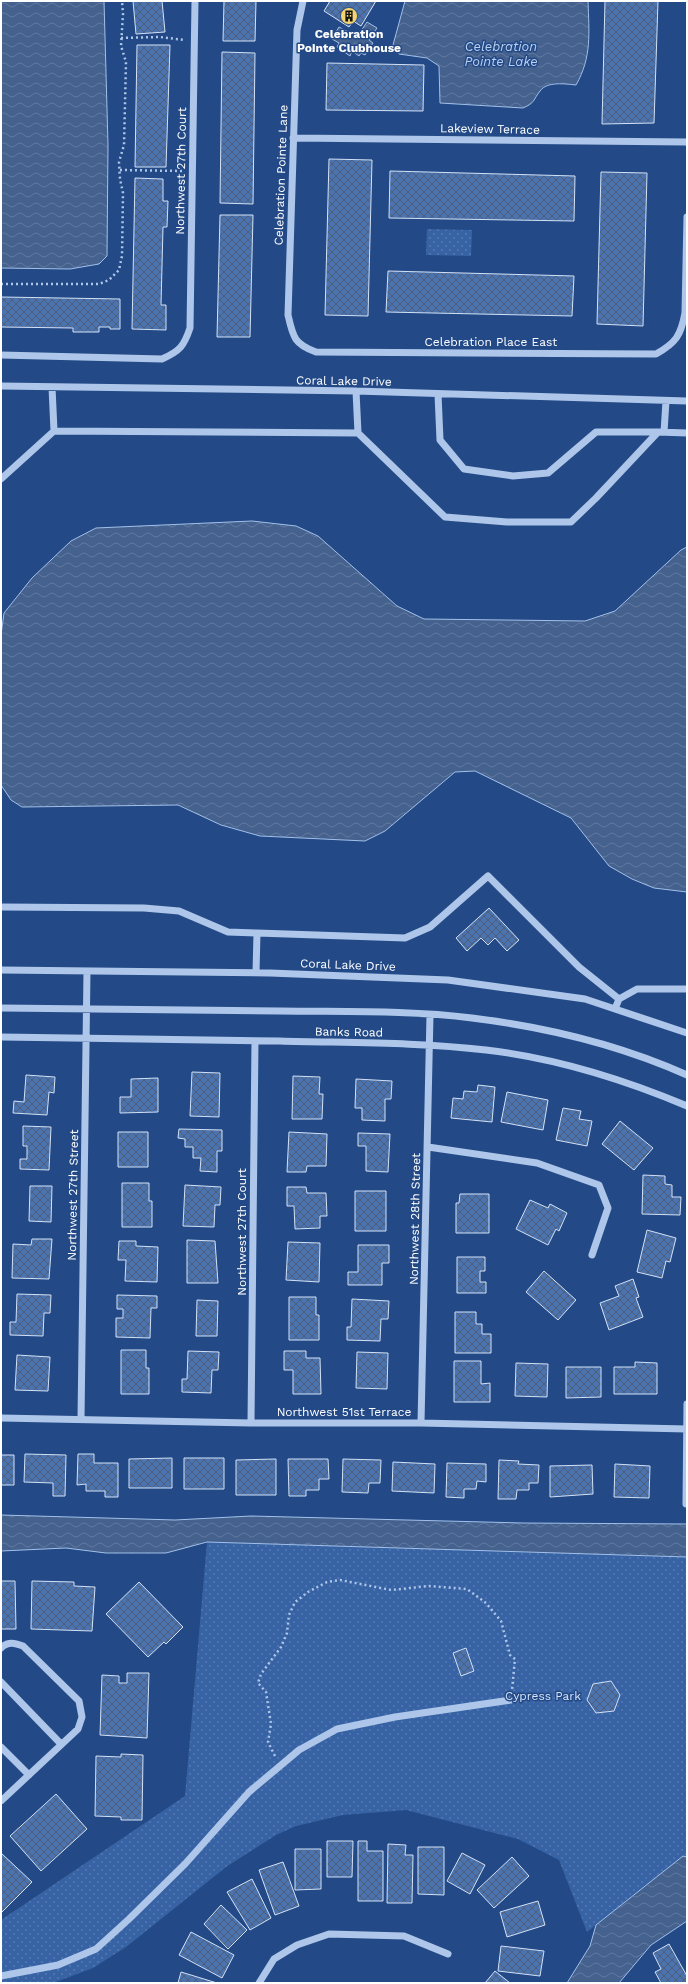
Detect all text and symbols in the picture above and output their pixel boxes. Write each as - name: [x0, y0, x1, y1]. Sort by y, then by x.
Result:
- building icon: Celebration Pointe Clubhouse: [339, 6, 359, 26]
- place label: Celebration Pointe Clubhouse: [297, 27, 401, 55]
- water label: Celebration Pointe Lake: [464, 39, 538, 69]
- street label: Celebration Pointe Lane: [272, 104, 290, 246]
- street label: Northwest 27th Court: [173, 107, 189, 235]
- street label: Lakeview Terrace: [440, 121, 540, 137]
- street label: Celebration Place East: [425, 335, 557, 349]
- street label: Coral Lake Drive: [296, 373, 392, 389]
- street label: Coral Lake Drive: [300, 956, 396, 974]
- street label: Banks Road: [315, 1024, 383, 1040]
- street label: Northwest 27th Street: [65, 1129, 81, 1261]
- street label: Northwest 28th Street: [407, 1153, 423, 1285]
- street label: Northwest 27th Court: [235, 1168, 249, 1296]
- street label: Northwest 51st Terrace: [277, 1405, 411, 1419]
- park label: Cypress Park: [505, 1689, 581, 1703]

